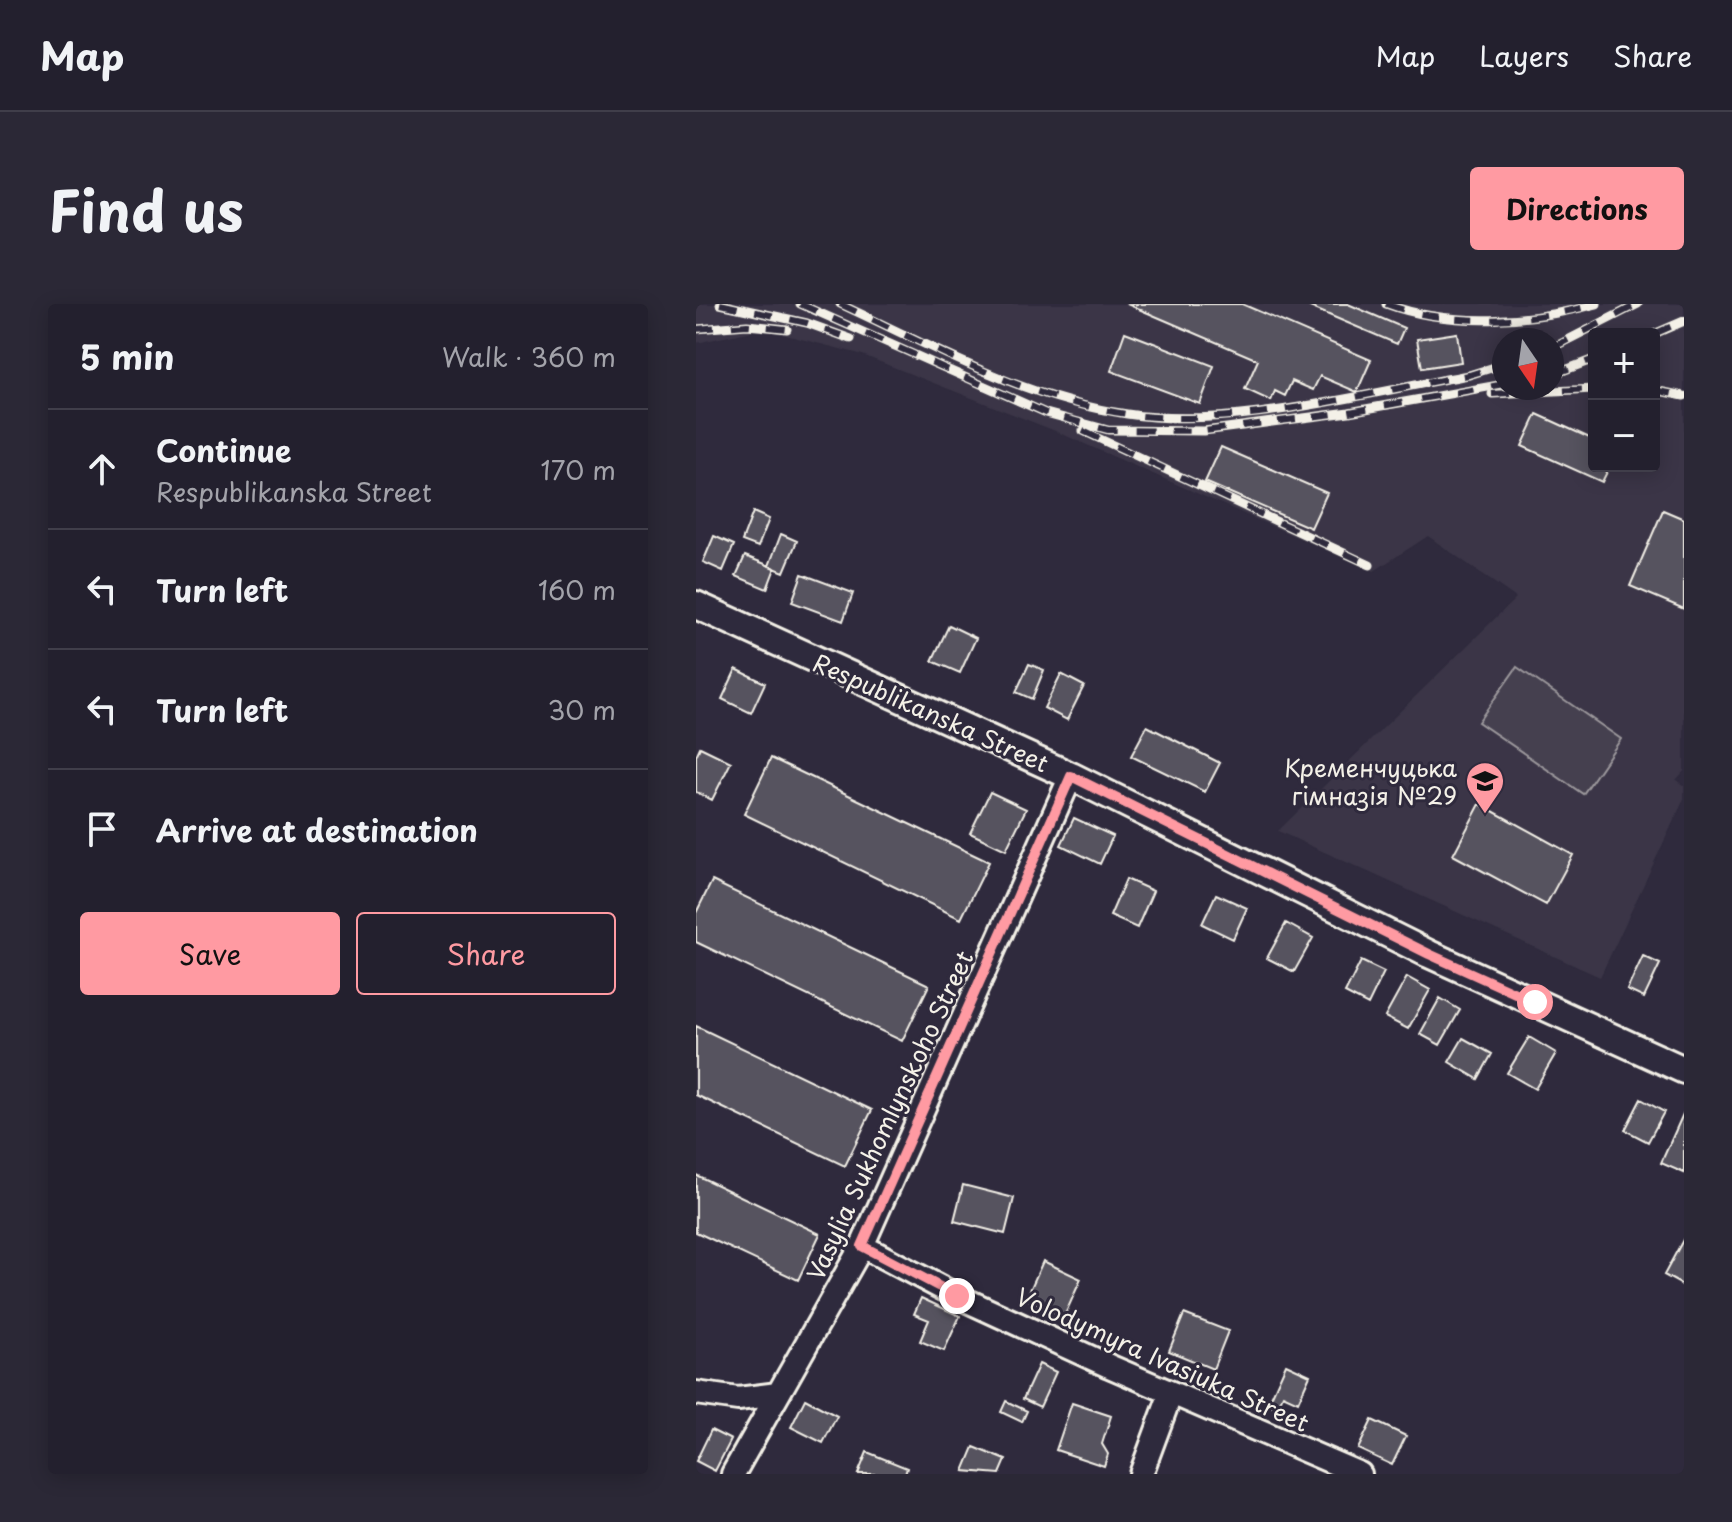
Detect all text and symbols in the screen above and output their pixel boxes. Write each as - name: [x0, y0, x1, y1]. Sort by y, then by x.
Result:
- text: Map: [40, 27, 124, 84]
- text: Map: [1375, 34, 1435, 77]
- text: Layers: [1479, 34, 1569, 77]
- text: Share: [1613, 34, 1692, 77]
- text: Find us: [48, 166, 244, 251]
- button: Directions: [1470, 167, 1684, 250]
- north arrow: [1492, 328, 1564, 400]
- map controls: [1588, 328, 1660, 472]
- button: +: [1588, 328, 1660, 400]
- text: 5 min: [80, 330, 174, 382]
- text: Walk · 360 m: [442, 337, 616, 376]
- button: −: [1588, 400, 1660, 472]
- text: Continue: [156, 427, 291, 472]
- icon: ahead: [80, 447, 124, 491]
- text: 170 m: [541, 450, 616, 489]
- text: Respublikanska Street: [156, 472, 432, 511]
- icon: left: [80, 567, 124, 611]
- text: Turn left: [156, 567, 288, 612]
- text: 160 m: [538, 570, 616, 609]
- street label: Respublikanska Street: [807, 644, 1055, 780]
- icon: left: [80, 687, 124, 731]
- text: Turn left: [156, 687, 288, 732]
- text: 30 m: [548, 690, 616, 729]
- place label: Кременчуцька гімназія №29: [1284, 749, 1457, 813]
- school or university icon: Кременчуцька гімназія №29: [1464, 760, 1506, 815]
- icon: arrive: [80, 807, 124, 851]
- text: Arrive at destination: [156, 807, 478, 852]
- button: Save: [80, 912, 340, 995]
- button: Share: [356, 912, 616, 995]
- street label: Vasylia Sukhomlynskoho Street: [797, 944, 981, 1286]
- route start: [1517, 984, 1553, 1020]
- route end: [939, 1278, 975, 1314]
- street label: Volodymyra Ivasiuka Street: [1011, 1278, 1315, 1440]

